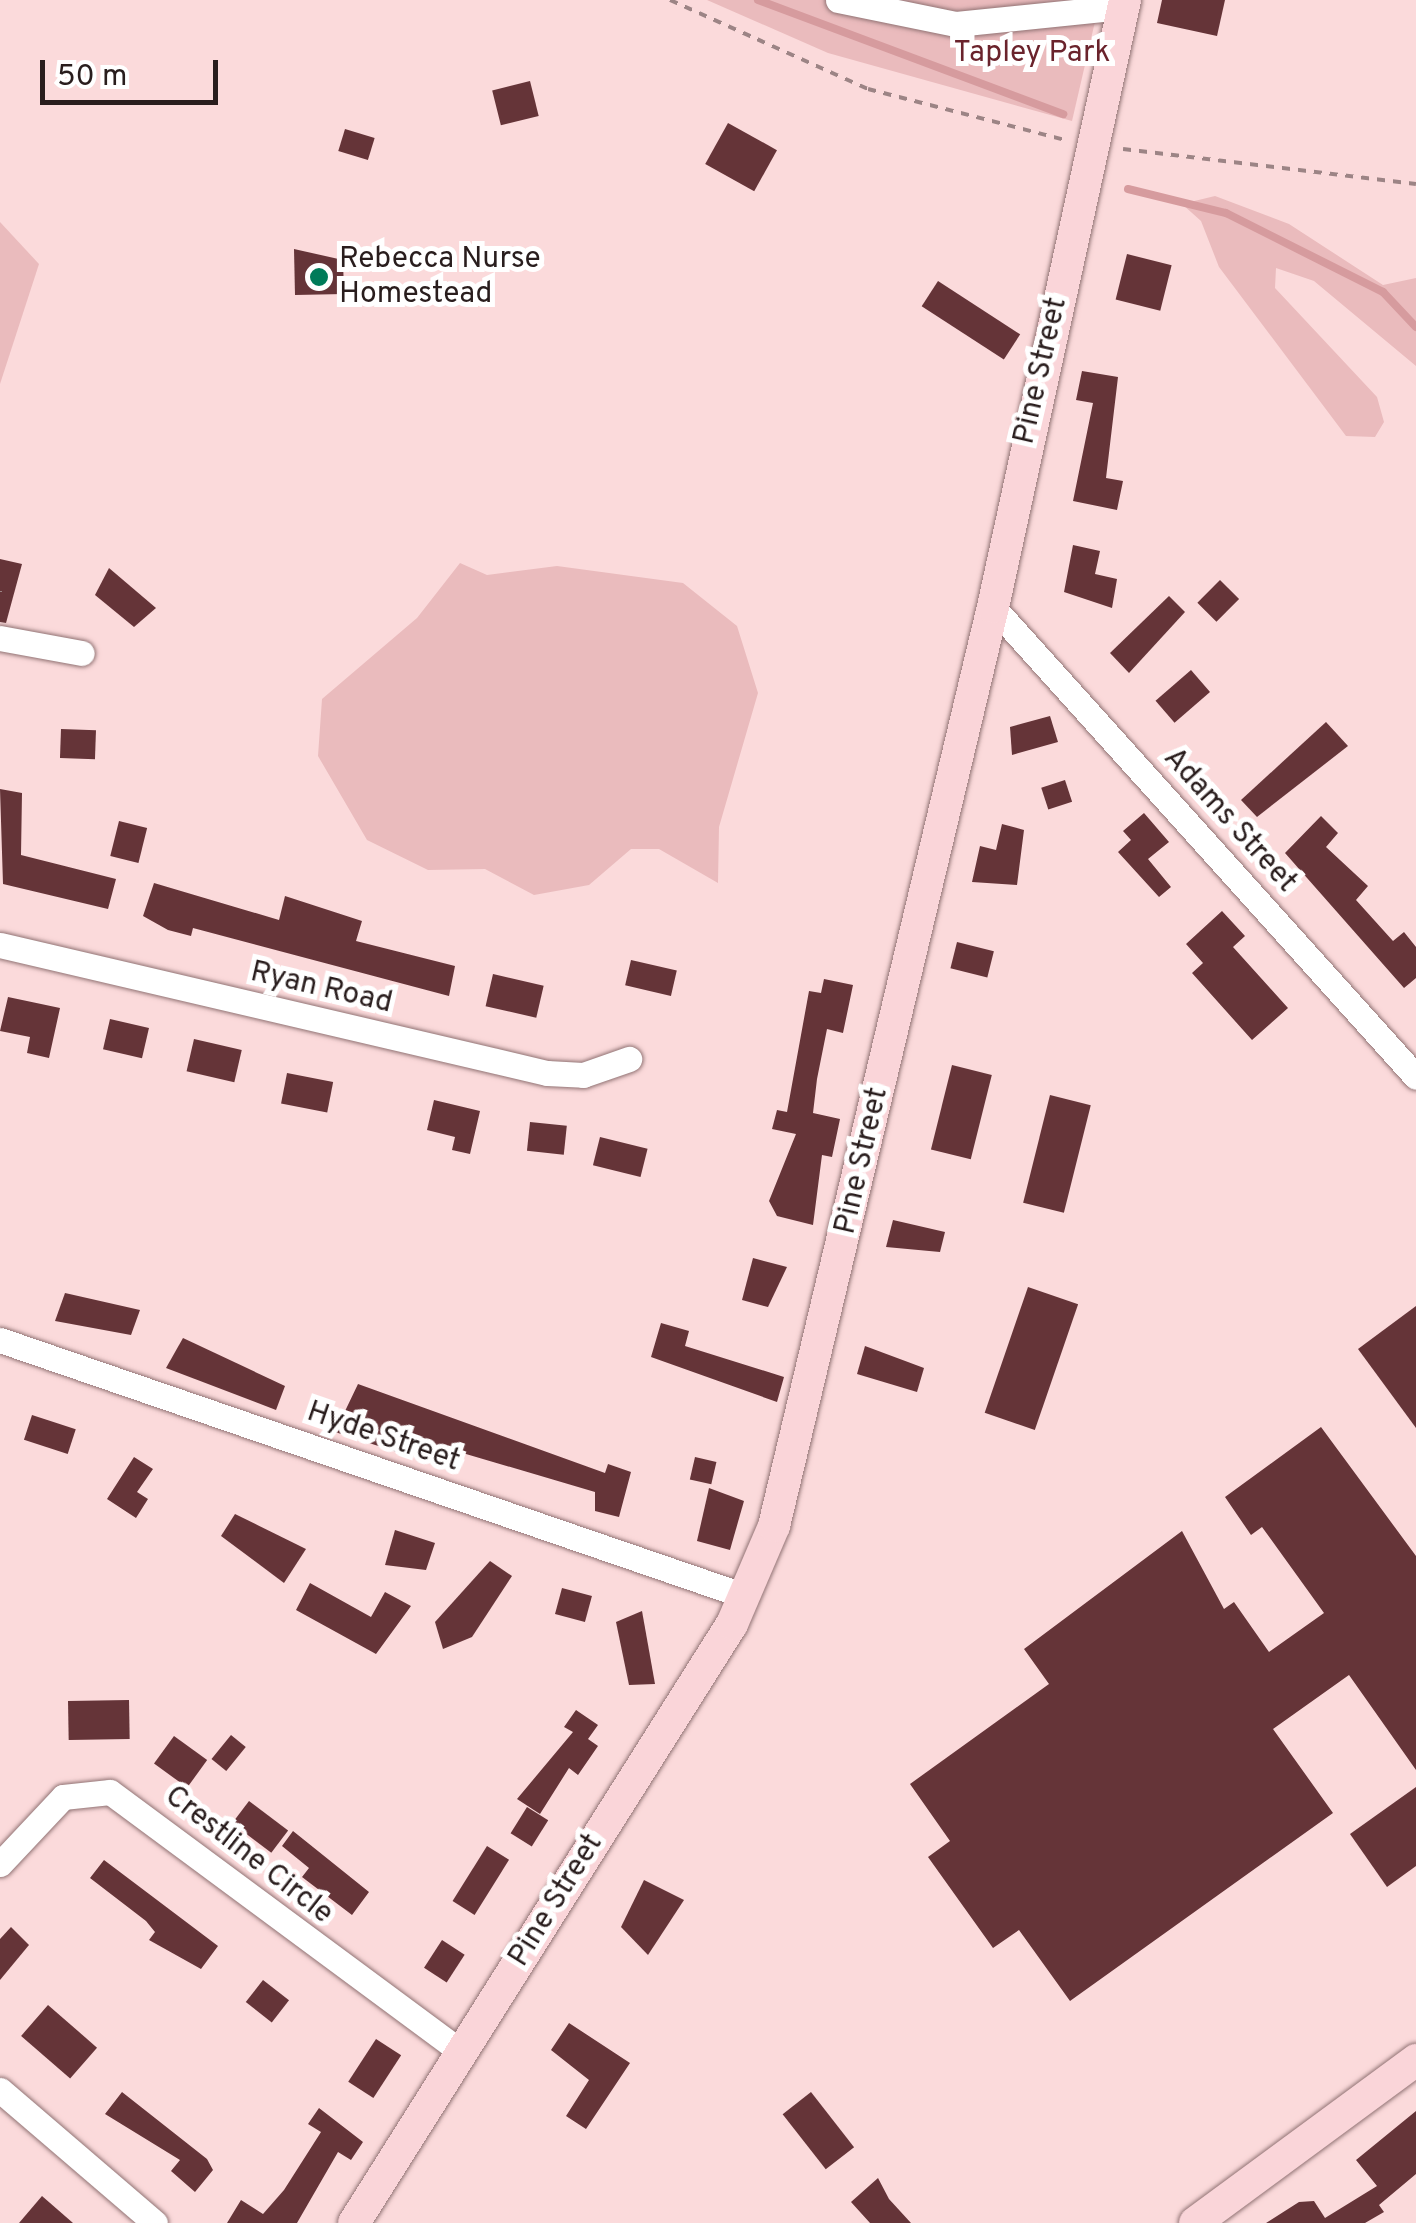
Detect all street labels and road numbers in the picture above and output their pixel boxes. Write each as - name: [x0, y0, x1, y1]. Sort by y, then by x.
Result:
- street label: Pine Street: [1008, 294, 1076, 448]
- street label: Adams Street: [1155, 741, 1303, 901]
- street label: Ryan Road: [247, 955, 395, 1023]
- street label: Pine Street: [829, 1084, 897, 1238]
- street label: Hyde Street: [302, 1395, 464, 1481]
- street label: Crestline Circle: [157, 1779, 339, 1933]
- street label: Pine Street: [502, 1828, 612, 1974]

